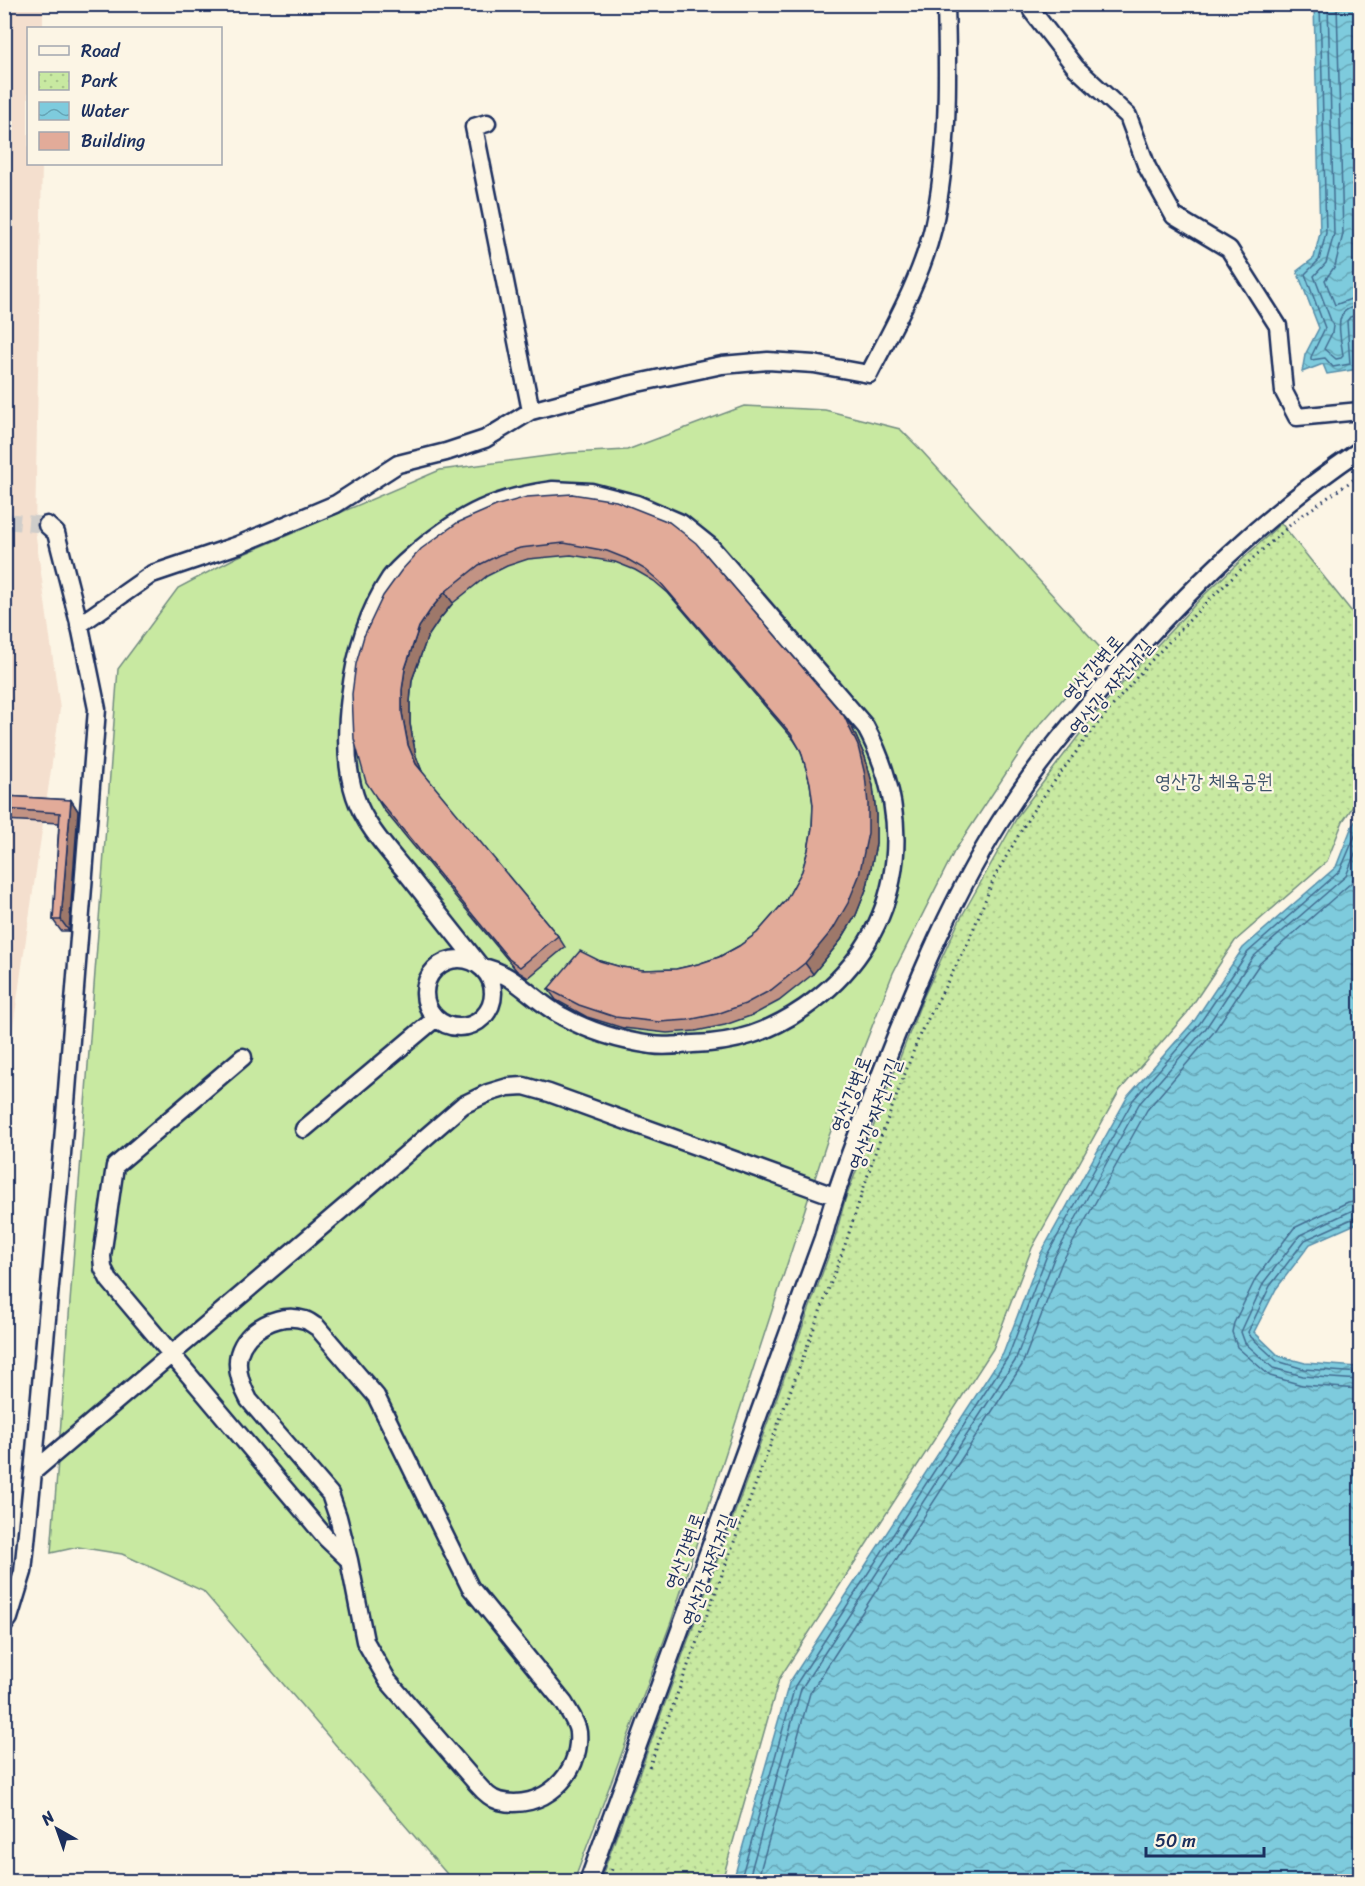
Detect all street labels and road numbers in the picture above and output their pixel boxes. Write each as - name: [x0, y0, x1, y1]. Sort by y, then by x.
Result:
- street label: 영산강변로: [1053, 626, 1133, 710]
- street label: 영산강 자전거길: [1060, 631, 1162, 743]
- street label: 영산강변로: [820, 1050, 882, 1138]
- street label: 영산강 자전거길: [838, 1053, 912, 1175]
- street label: 영산강변로: [655, 1507, 715, 1595]
- street label: 영산강 자전거길: [671, 1509, 745, 1631]

